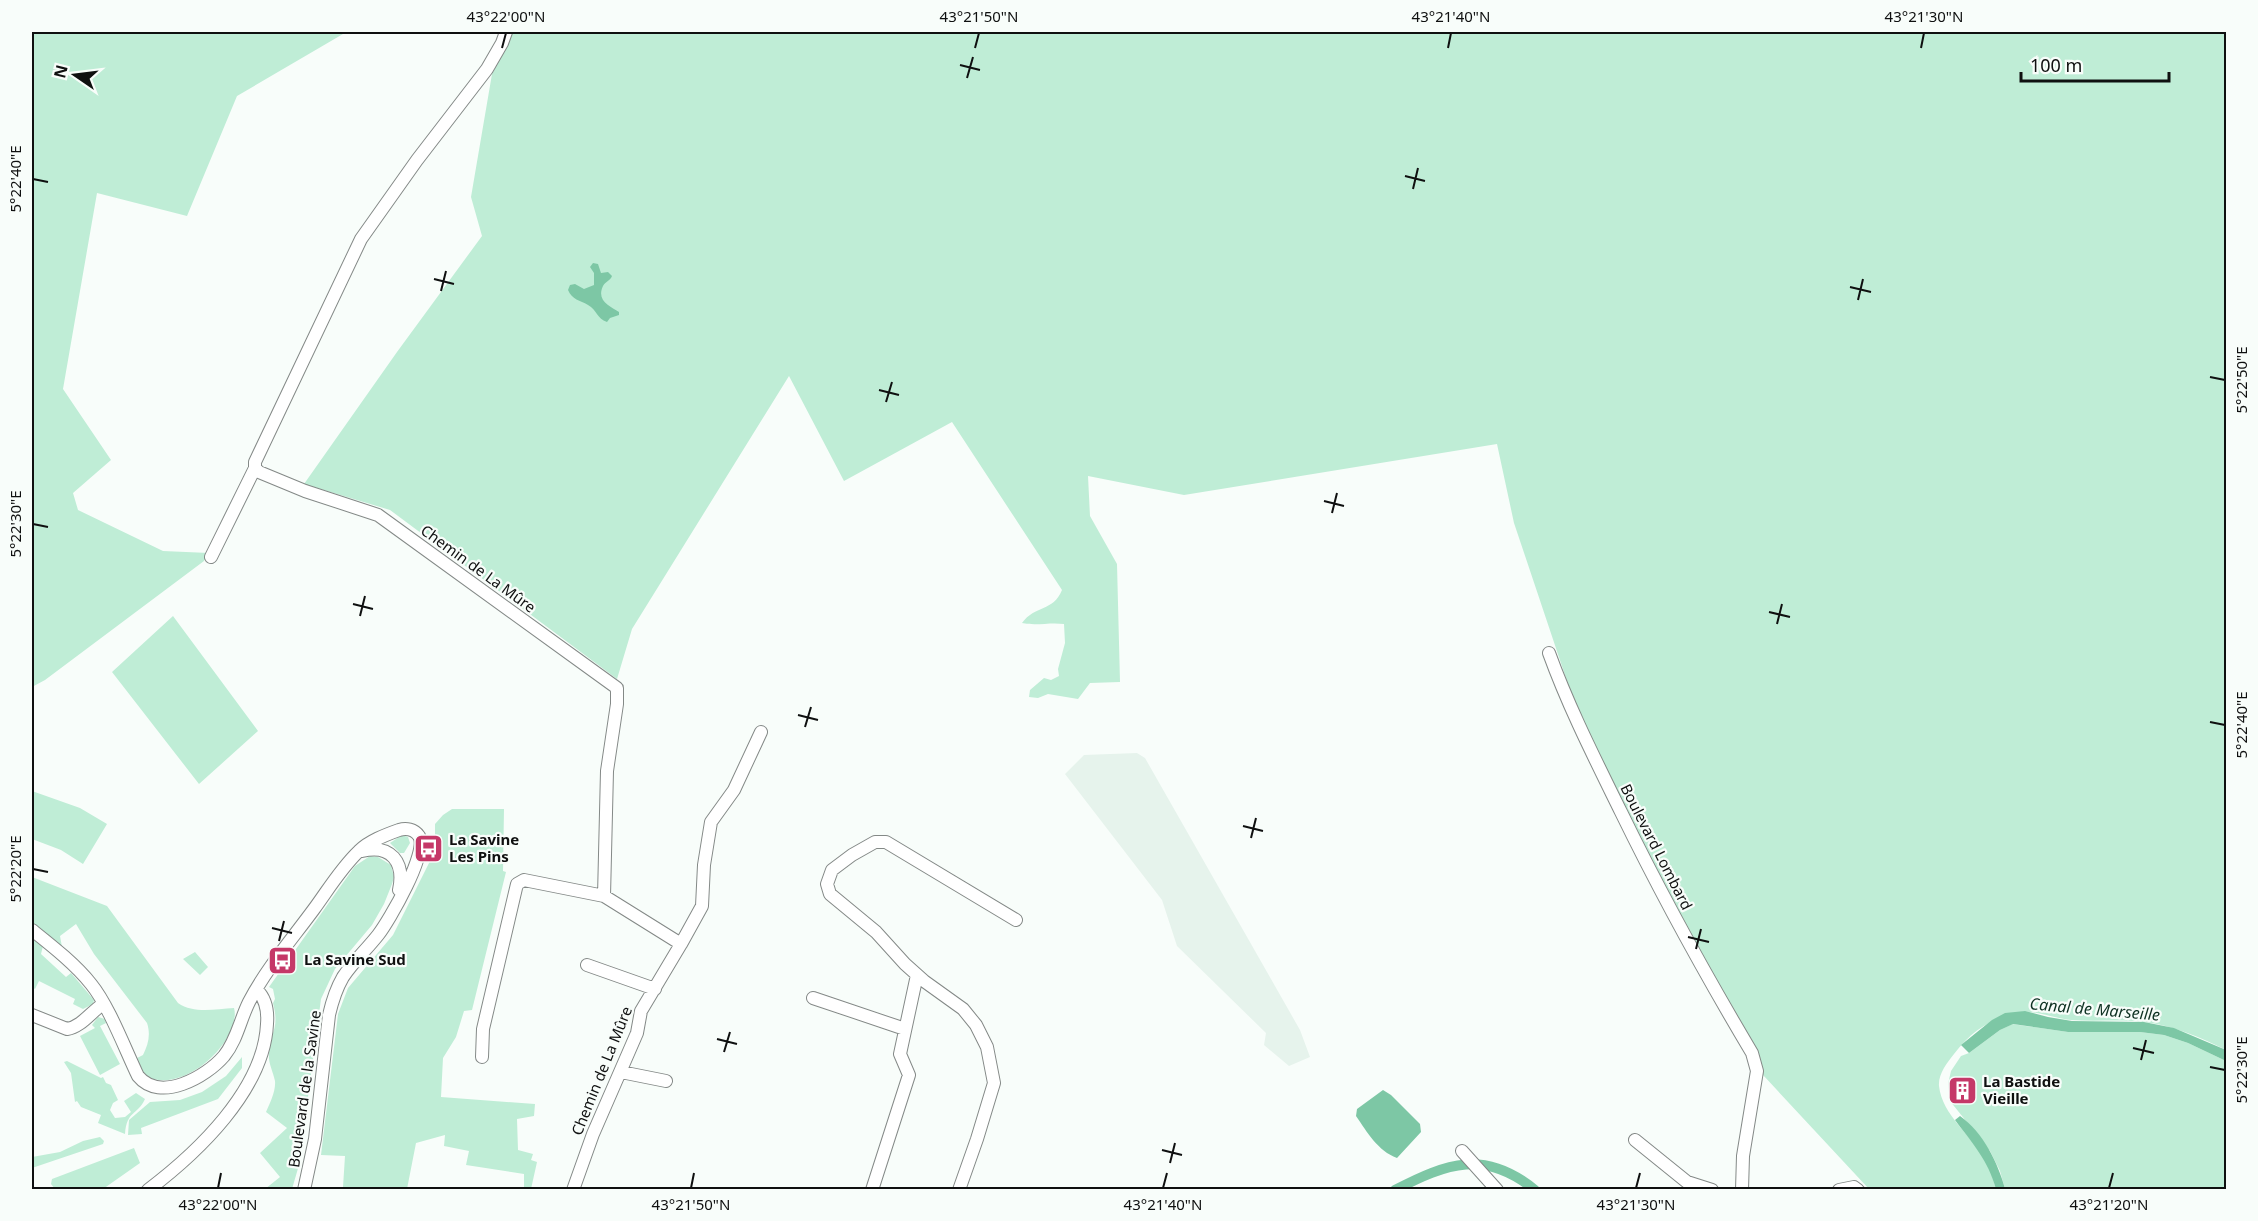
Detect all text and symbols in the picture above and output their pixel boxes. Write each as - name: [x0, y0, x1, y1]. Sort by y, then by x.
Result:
- text: 43°22'00"N: [467, 6, 545, 26]
- text: 43°21'50"N: [940, 6, 1018, 26]
- text: 43°21'40"N: [1412, 6, 1490, 26]
- text: 43°21'30"N: [1885, 6, 1963, 26]
- north arrow: [45, 45, 105, 105]
- scale bar: [2021, 45, 2170, 83]
- text: 100 m: [2030, 53, 2082, 77]
- text: N: [48, 62, 73, 80]
- text: 5°22'40"E: [5, 145, 25, 213]
- text: 5°22'50"E: [2231, 346, 2251, 414]
- text: 5°22'30"E: [5, 490, 25, 558]
- street label: Chemin de La Mûre: [417, 520, 540, 617]
- text: 5°22'40"E: [2231, 691, 2251, 759]
- street label: Boulevard Lombard: [1616, 780, 1697, 913]
- place label: La Savine Les Pins: [449, 829, 519, 866]
- bus stop icon: La Savine Les Pins: [412, 833, 444, 865]
- text: 5°22'20"E: [5, 835, 25, 903]
- bus stop icon: La Savine Sud: [267, 944, 299, 976]
- place label: La Savine Sud: [304, 949, 406, 969]
- water label: Canal de Marseille: [2029, 992, 2161, 1026]
- street label: Chemin de La Mûre: [566, 1003, 636, 1138]
- street label: Boulevard de la Savine: [283, 1009, 325, 1169]
- text: 5°22'30"E: [2231, 1036, 2251, 1104]
- place label: La Bastide Vieille: [1983, 1071, 2060, 1108]
- building icon: La Bastide Vieille: [1946, 1075, 1978, 1107]
- text: 43°22'00"N: [179, 1194, 257, 1214]
- text: 43°21'50"N: [652, 1194, 730, 1214]
- text: 43°21'40"N: [1124, 1194, 1202, 1214]
- text: 43°21'30"N: [1597, 1194, 1675, 1214]
- text: 43°21'20"N: [2070, 1194, 2148, 1214]

